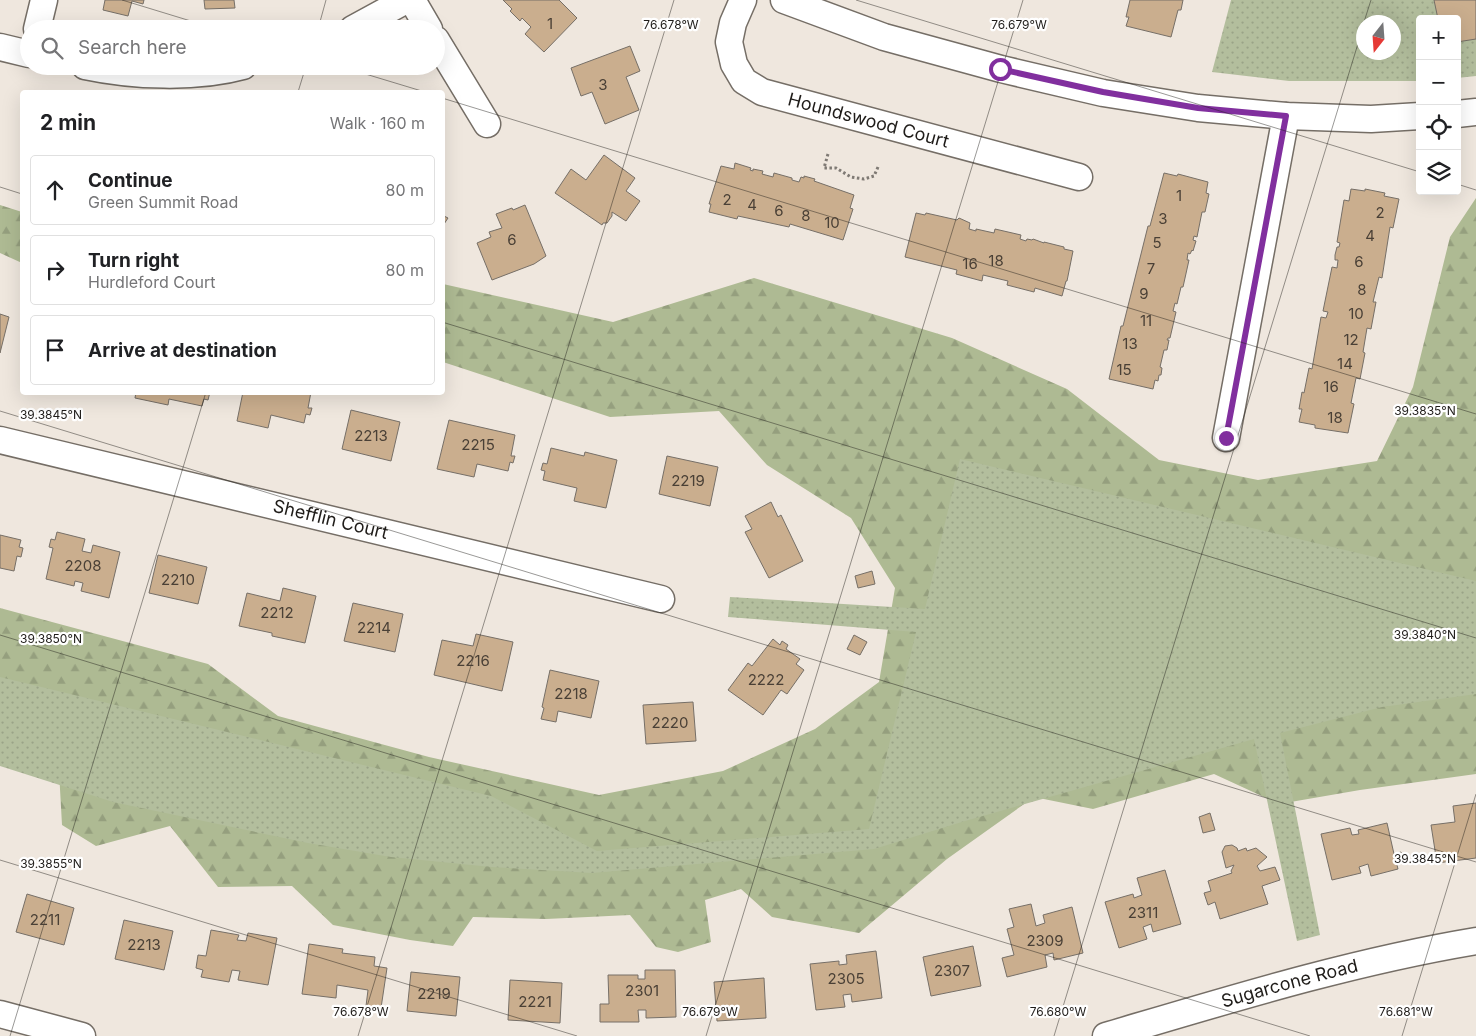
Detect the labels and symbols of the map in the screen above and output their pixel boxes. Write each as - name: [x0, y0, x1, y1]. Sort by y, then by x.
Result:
- house number: 1: [547, 14, 553, 33]
- north arrow: [1356, 15, 1401, 60]
- text: 76.678°W: [643, 17, 699, 32]
- text: 76.679°W: [991, 17, 1047, 32]
- route start: [989, 58, 1012, 81]
- house number: 3: [598, 75, 608, 94]
- street label: Houndswood Court: [786, 88, 951, 152]
- house number: 1: [1176, 186, 1182, 205]
- house number: 2: [722, 190, 732, 209]
- house number: 4: [747, 195, 757, 214]
- house number: 6: [774, 201, 784, 220]
- house number: 2: [1375, 203, 1385, 222]
- house number: 8: [801, 206, 811, 225]
- house number: 3: [1158, 209, 1168, 228]
- house number: 10: [824, 213, 840, 232]
- house number: 4: [1365, 226, 1375, 245]
- house number: 6: [507, 230, 517, 249]
- house number: 5: [1152, 233, 1162, 252]
- house number: 18: [988, 251, 1004, 270]
- house number: 6: [1354, 252, 1364, 271]
- house number: 16: [962, 254, 978, 273]
- house number: 7: [1147, 259, 1155, 278]
- house number: 8: [1357, 280, 1367, 299]
- house number: 9: [1139, 284, 1149, 303]
- house number: 10: [1348, 304, 1364, 323]
- house number: 11: [1140, 311, 1152, 330]
- house number: 12: [1343, 330, 1359, 349]
- house number: 13: [1122, 334, 1138, 353]
- house number: 14: [1337, 354, 1353, 373]
- house number: 15: [1116, 360, 1132, 379]
- house number: 16: [1323, 377, 1339, 396]
- text: 39.3835°N: [1394, 403, 1456, 418]
- text: 39.3845°N: [20, 407, 82, 422]
- house number: 18: [1327, 408, 1343, 427]
- house number: 2213: [354, 426, 388, 445]
- route end: [1215, 427, 1238, 450]
- house number: 2215: [461, 435, 495, 454]
- house number: 2219: [671, 471, 705, 490]
- street label: Shefflin Court: [271, 495, 390, 543]
- house number: 2208: [64, 556, 102, 575]
- house number: 2210: [161, 570, 195, 589]
- house number: 2212: [260, 603, 294, 622]
- house number: 2214: [357, 618, 391, 637]
- text: 39.3840°N: [1394, 627, 1456, 642]
- text: 39.3850°N: [20, 631, 82, 646]
- house number: 2216: [456, 651, 490, 670]
- house number: 2222: [748, 670, 784, 689]
- house number: 2218: [554, 684, 588, 703]
- house number: 2220: [652, 713, 688, 732]
- text: 39.3845°N: [1394, 851, 1456, 866]
- text: 39.3855°N: [20, 856, 82, 871]
- house number: 2311: [1128, 903, 1158, 922]
- house number: 2211: [30, 910, 60, 929]
- house number: 2309: [1026, 931, 1064, 950]
- house number: 2213: [127, 935, 161, 954]
- street label: Sugarcone Road: [1219, 955, 1360, 1011]
- house number: 2307: [934, 961, 970, 980]
- house number: 2305: [828, 969, 865, 988]
- house number: 2301: [625, 981, 659, 1000]
- house number: 2219: [417, 984, 451, 1003]
- house number: 2221: [518, 992, 552, 1011]
- text: 76.678°W: [333, 1004, 389, 1019]
- text: 76.679°W: [682, 1004, 738, 1019]
- text: 76.680°W: [1030, 1004, 1086, 1019]
- text: 76.681°W: [1379, 1004, 1433, 1019]

